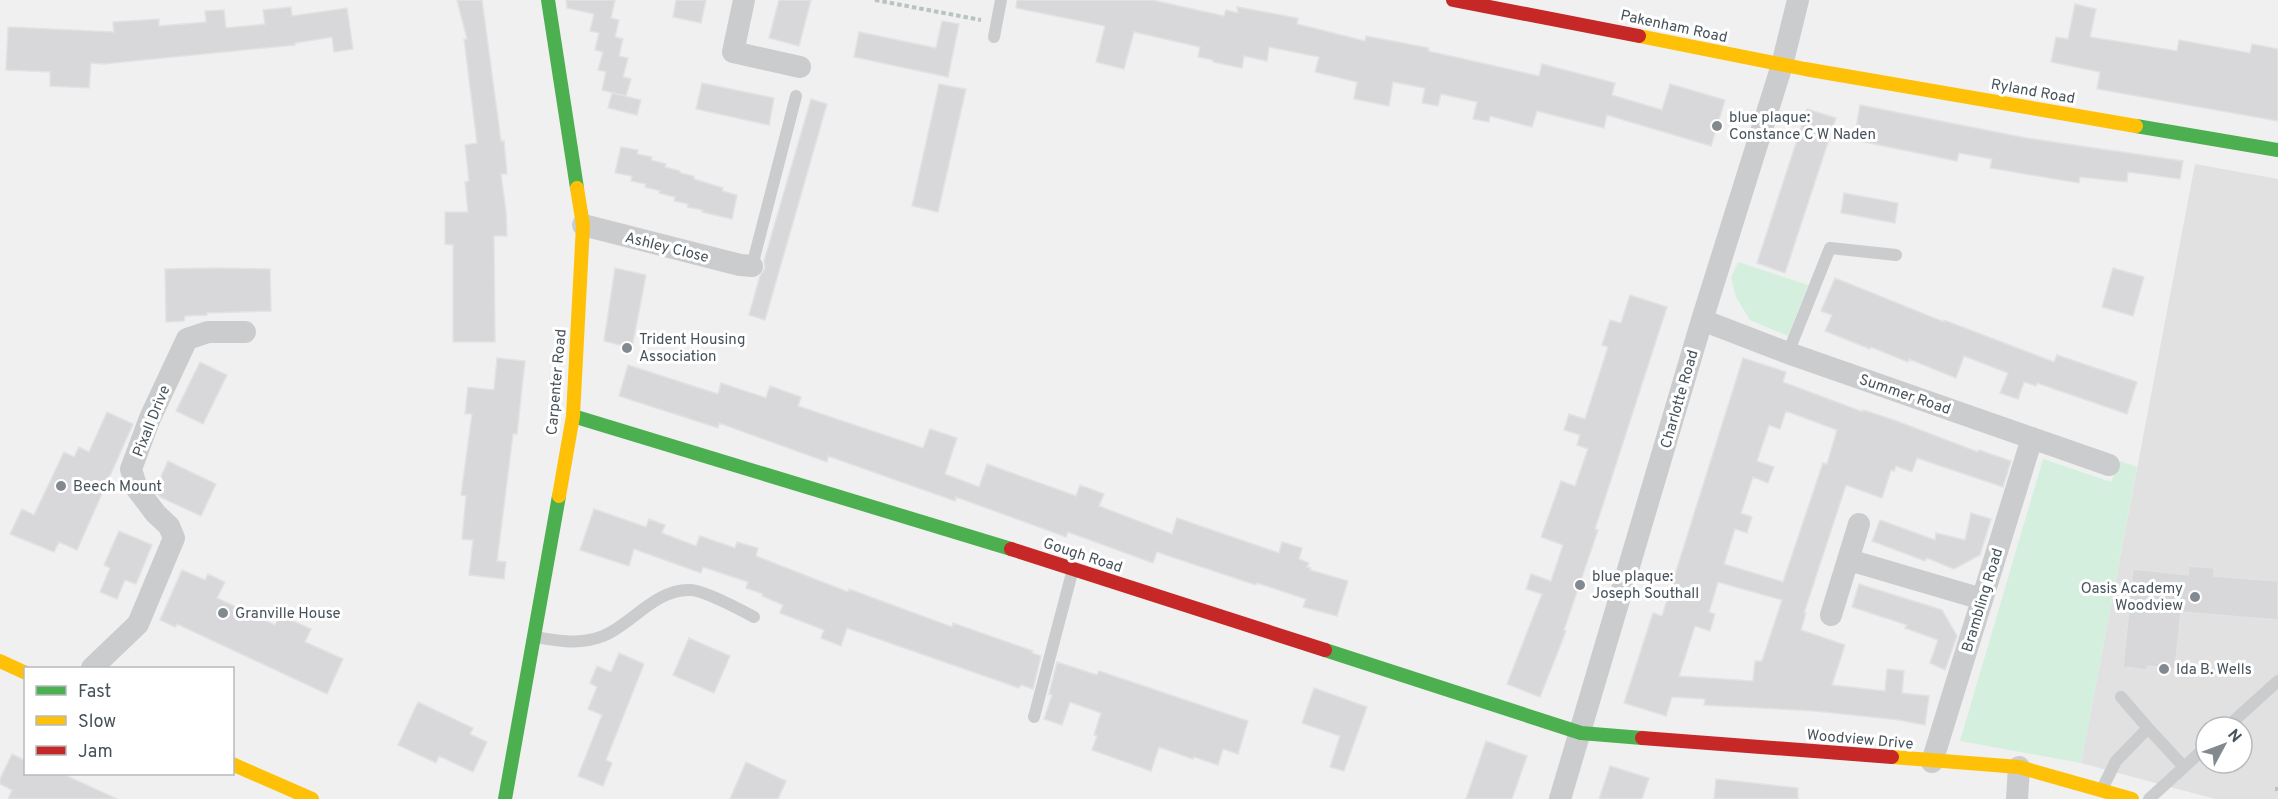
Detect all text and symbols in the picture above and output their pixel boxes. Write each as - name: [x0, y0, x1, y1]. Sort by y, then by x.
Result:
- street label: Pakenham Road: [1619, 7, 1729, 48]
- street label: Ryland Road: [1989, 76, 2076, 109]
- place label: blue plaque: Constance C W Naden: [1729, 109, 1876, 145]
- marker: blue plaque: Constance C W Naden: [1710, 119, 1724, 133]
- street label: Ashley Close: [623, 229, 710, 268]
- street label: Carpenter Road: [543, 328, 572, 436]
- place label: Trident Housing Association: [639, 331, 745, 367]
- marker: Trident Housing Association: [620, 341, 634, 355]
- street label: Charlotte Road: [1657, 348, 1704, 451]
- street label: Summer Road: [1856, 371, 1953, 420]
- street label: Pixall Drive: [129, 383, 175, 460]
- place label: Beech Mount: [73, 478, 162, 497]
- marker: Beech Mount: [54, 479, 68, 493]
- street label: Gough Road: [1041, 535, 1125, 578]
- street label: Brambling Road: [1959, 546, 2008, 655]
- place label: blue plaque: Joseph Southall: [1592, 568, 1699, 604]
- marker: blue plaque: Joseph Southall: [1573, 578, 1587, 592]
- place label: Oasis Academy Woodview: [2081, 580, 2183, 616]
- marker: Oasis Academy Woodview: [2188, 590, 2202, 604]
- place label: Granville House: [235, 605, 341, 624]
- marker: Granville House: [216, 606, 230, 620]
- place label: Ida B. Wells: [2176, 661, 2252, 680]
- marker: Ida B. Wells: [2157, 662, 2171, 676]
- legend: [24, 667, 234, 775]
- text: Fast: [78, 681, 111, 704]
- text: Slow: [78, 711, 116, 734]
- north arrow: [2194, 715, 2254, 775]
- street label: Woodview Drive: [1806, 726, 1914, 755]
- text: N: [2222, 726, 2245, 747]
- text: Jam: [78, 741, 113, 764]

